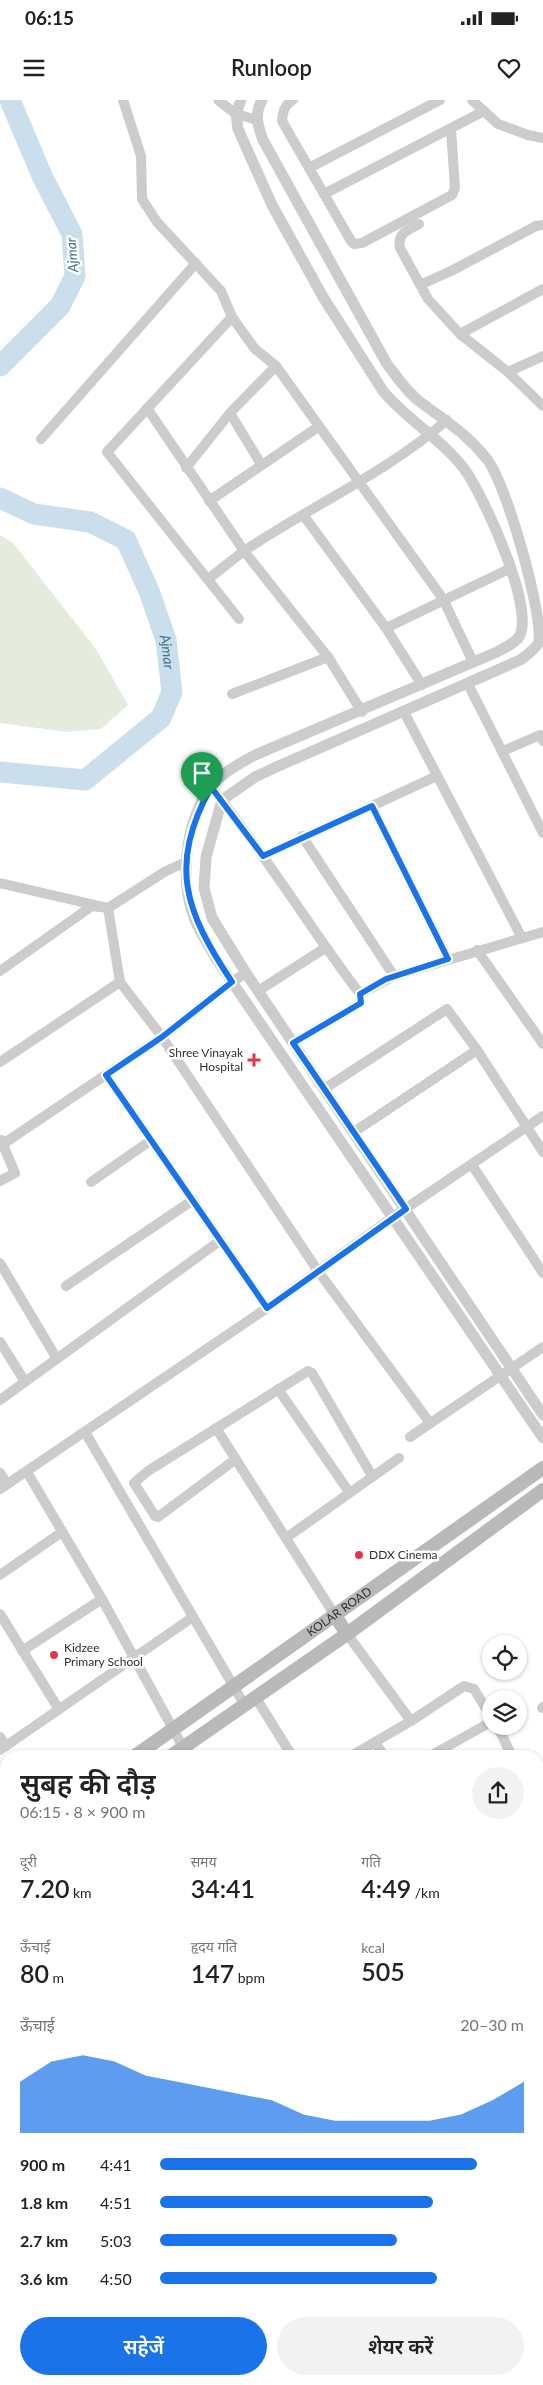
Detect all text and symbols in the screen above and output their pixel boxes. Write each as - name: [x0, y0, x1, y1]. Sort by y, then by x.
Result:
- text: 06:15: [25, 6, 74, 29]
- icon: menu: [20, 54, 48, 82]
- text: Runloop: [231, 54, 312, 81]
- icon: heart: [495, 54, 523, 82]
- water label: Ajmar: [62, 237, 81, 274]
- water label: Ajmar: [156, 631, 178, 670]
- pin: [181, 752, 223, 803]
- icon: arrive: [188, 759, 216, 787]
- place label: Shree Vinayak Hospital: [169, 1045, 244, 1074]
- marker: Shree Vinayak Hospital: [247, 1053, 261, 1067]
- place label: DDX Cinema: [369, 1547, 438, 1562]
- marker: DDX Cinema: [353, 1549, 365, 1561]
- street label: KOLAR ROAD: [304, 1583, 374, 1639]
- map controls: [482, 1635, 527, 1735]
- button: locate: [482, 1635, 527, 1680]
- place label: Kidzee Primary School: [64, 1640, 143, 1669]
- marker: Kidzee Primary School: [48, 1649, 60, 1661]
- button: layers: [482, 1690, 527, 1735]
- text: सुबह की दौड़: [20, 1766, 156, 1800]
- button: share: [472, 1767, 524, 1819]
- text: 06:15 · 8 × 900 m: [20, 1802, 145, 1821]
- text: दूरी: [20, 1853, 37, 1870]
- text: समय: [191, 1853, 217, 1870]
- text: गति: [361, 1853, 381, 1870]
- text: 7.20: [20, 1873, 69, 1903]
- text: 34:41: [191, 1873, 255, 1903]
- text: 4:49: [361, 1873, 411, 1903]
- text: km: [69, 1884, 92, 1901]
- text: /km: [411, 1884, 440, 1901]
- text: ऊँचाई: [20, 1938, 50, 1955]
- text: हृदय गति: [191, 1938, 237, 1955]
- text: kcal: [361, 1939, 385, 1956]
- text: 505: [361, 1956, 405, 1986]
- text: 80: [20, 1958, 49, 1988]
- text: 147: [191, 1958, 234, 1988]
- text: m: [49, 1969, 64, 1986]
- text: bpm: [234, 1969, 265, 1986]
- text: ऊँचाई: [20, 2015, 55, 2034]
- text: 20–30 m: [460, 2015, 524, 2034]
- text: 900 m: [20, 2155, 65, 2174]
- text: 4:41: [100, 2155, 132, 2174]
- text: 1.8 km: [20, 2193, 68, 2212]
- text: 4:51: [100, 2193, 132, 2212]
- text: 2.7 km: [20, 2231, 68, 2250]
- text: 5:03: [100, 2231, 132, 2250]
- text: 3.6 km: [20, 2269, 68, 2288]
- text: 4:50: [100, 2269, 132, 2288]
- button: सहेजें: [20, 2317, 267, 2375]
- button: शेयर करें: [277, 2317, 524, 2375]

